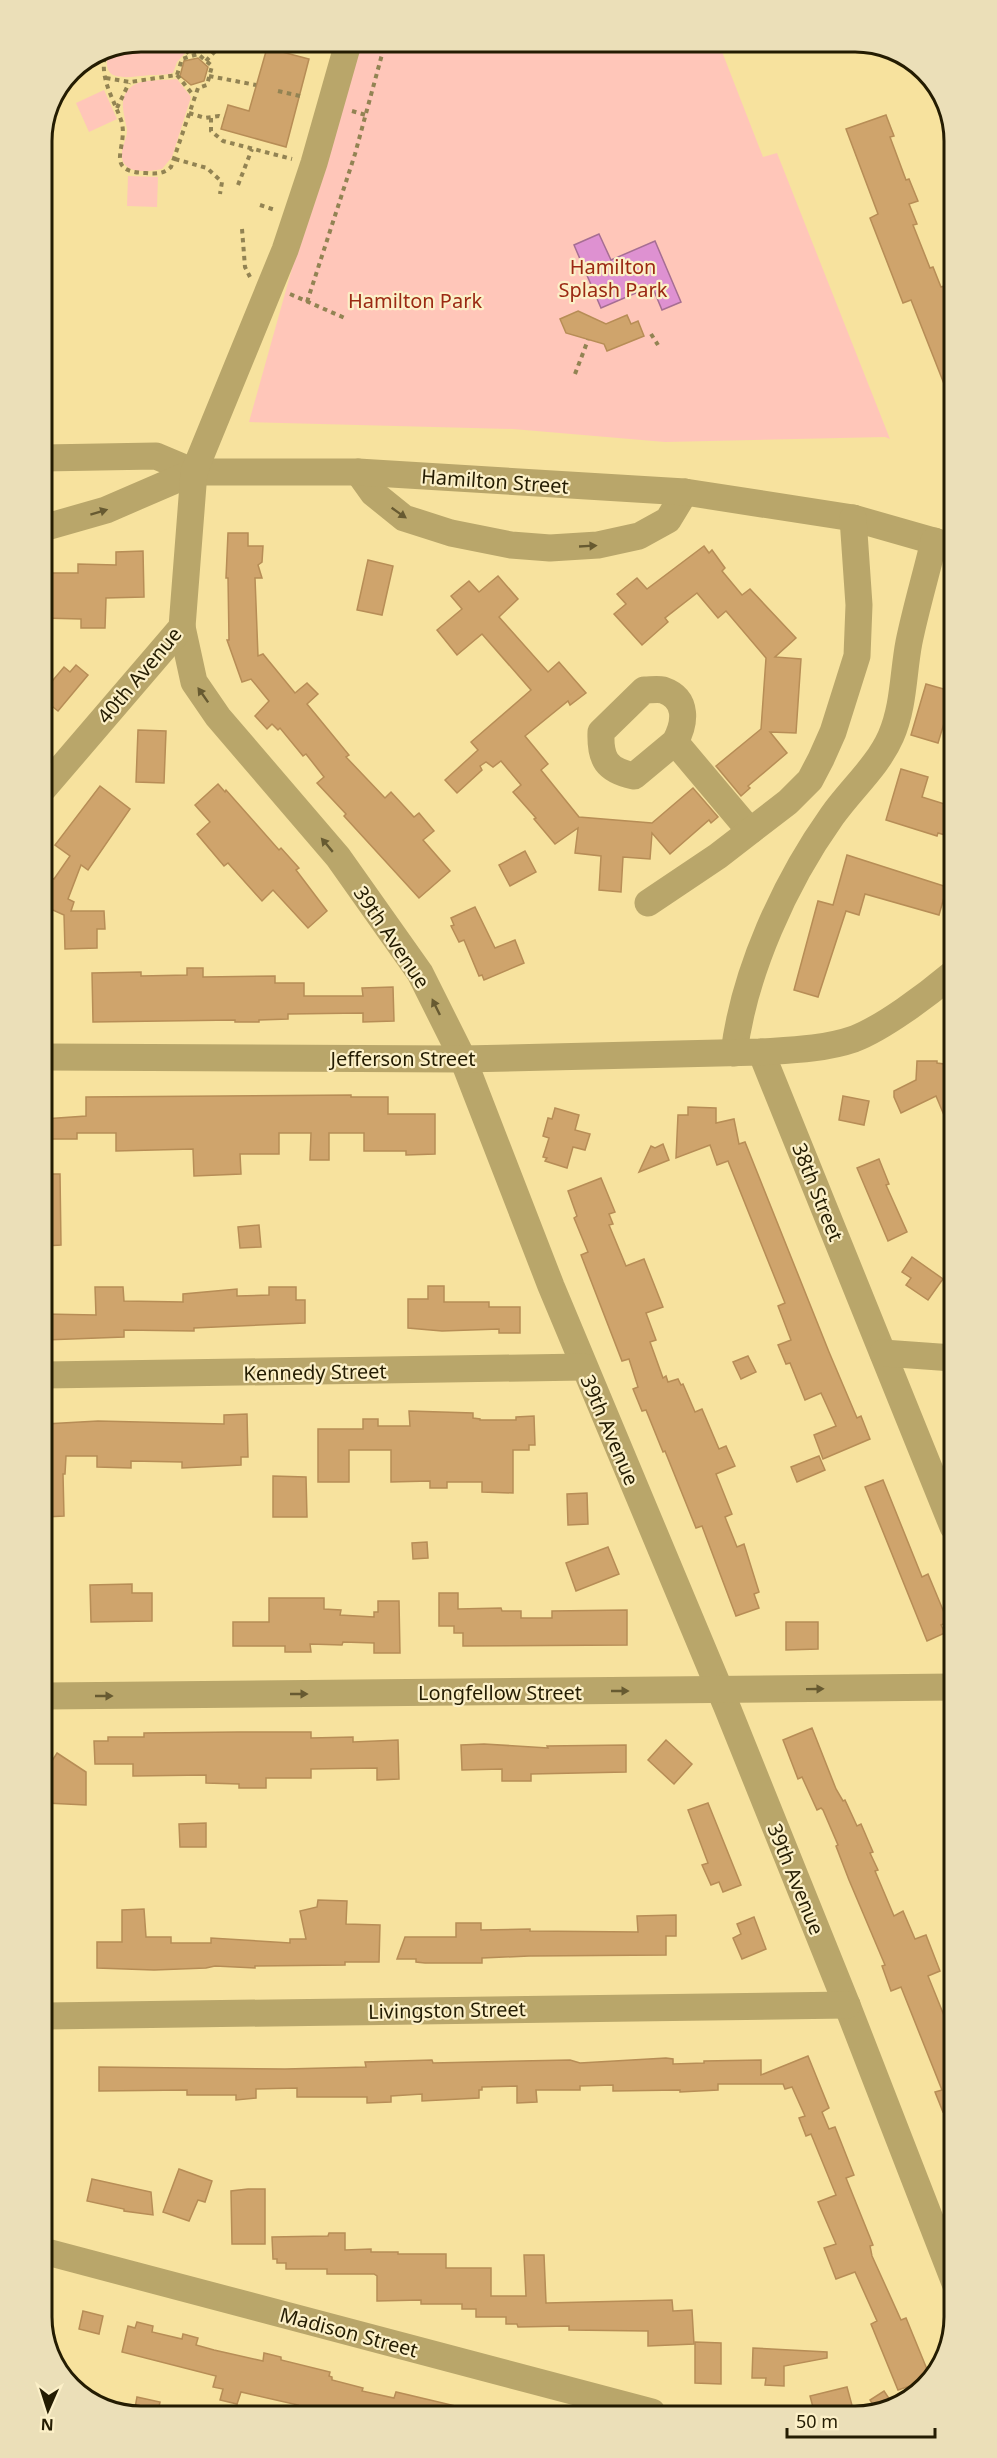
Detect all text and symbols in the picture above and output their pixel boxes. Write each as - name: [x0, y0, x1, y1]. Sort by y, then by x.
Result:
- park label: Hamilton Splash Park: [558, 253, 668, 303]
- park label: Hamilton Park: [348, 287, 482, 314]
- street label: Hamilton Street: [420, 462, 570, 500]
- one-way arrow: [90, 507, 108, 516]
- one-way arrow: [390, 507, 406, 519]
- one-way arrow: [579, 541, 598, 550]
- street label: 40th Avenue: [91, 621, 187, 729]
- one-way arrow: [197, 688, 209, 704]
- one-way arrow: [321, 837, 334, 853]
- street label: 39th Avenue: [348, 881, 436, 993]
- one-way arrow: [432, 998, 441, 1015]
- street label: Jefferson Street: [328, 1045, 476, 1072]
- street label: 38th Street: [786, 1139, 850, 1245]
- street label: Kennedy Street: [243, 1357, 387, 1387]
- street label: 39th Avenue: [575, 1370, 645, 1490]
- street label: Longfellow Street: [418, 1679, 582, 1706]
- one-way arrow: [806, 1684, 825, 1694]
- one-way arrow: [611, 1686, 630, 1696]
- one-way arrow: [290, 1689, 309, 1699]
- one-way arrow: [95, 1691, 114, 1701]
- street label: 39th Avenue: [761, 1819, 831, 1939]
- street label: Livingston Street: [368, 1995, 526, 2025]
- street label: Madison Street: [277, 2301, 421, 2363]
- north arrow: [18, 2380, 78, 2440]
- scale bar: [787, 2401, 936, 2439]
- text: 50 m: [796, 2409, 838, 2433]
- text: N: [40, 2414, 54, 2436]

